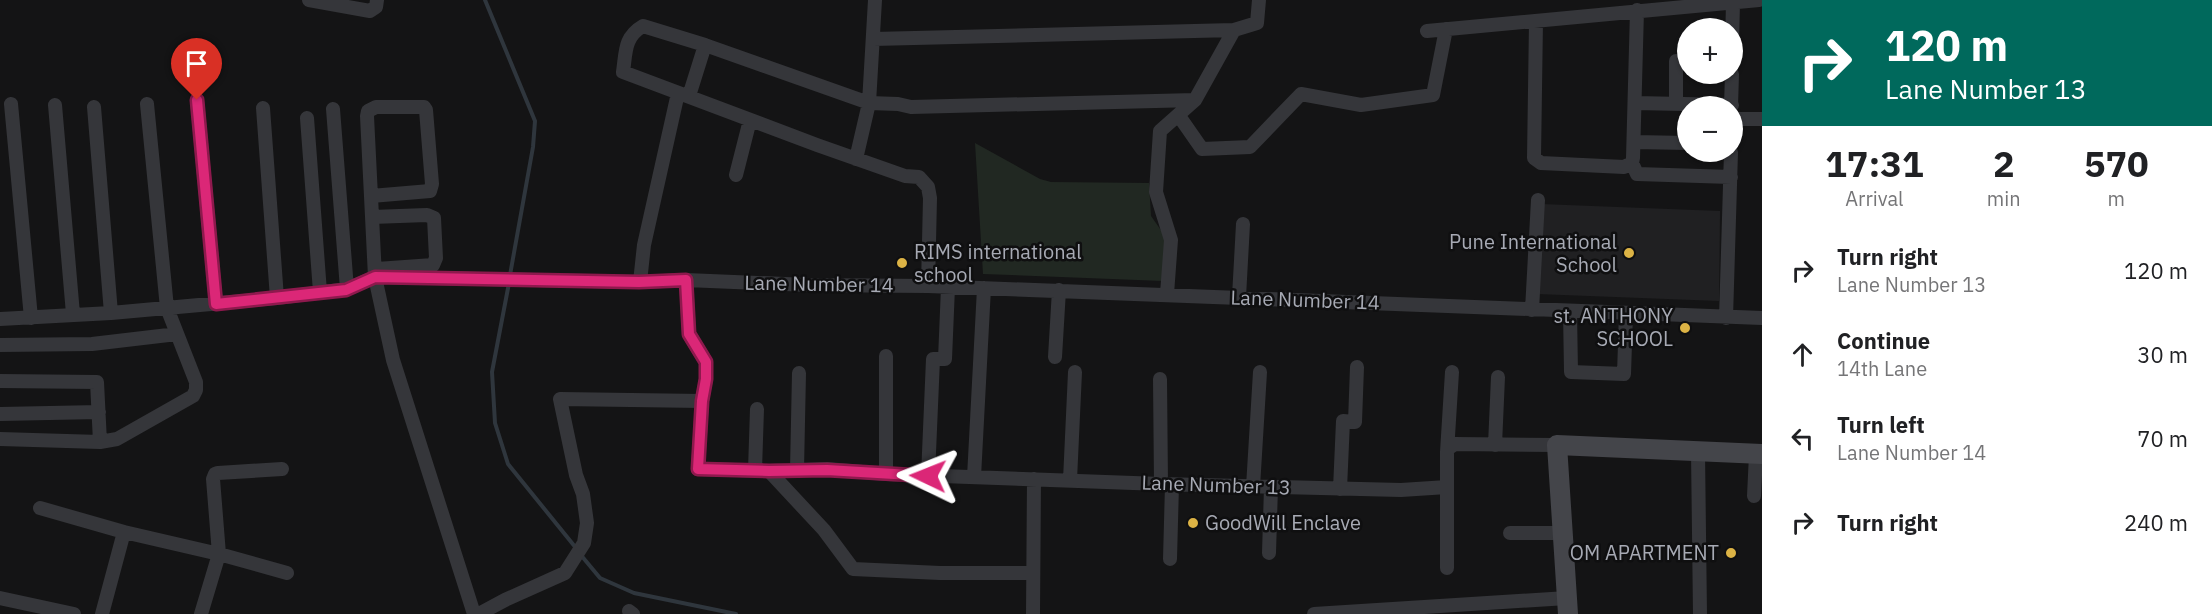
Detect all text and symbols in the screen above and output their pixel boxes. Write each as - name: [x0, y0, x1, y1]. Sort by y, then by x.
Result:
- map controls: [1677, 18, 1743, 162]
- button: +: [1677, 18, 1743, 84]
- text: 120 m: [1885, 18, 2008, 73]
- icon: right: [1786, 24, 1864, 102]
- pin: [171, 38, 222, 100]
- icon: arrive: [180, 47, 213, 80]
- text: Lane Number 13: [1885, 71, 2087, 106]
- button: −: [1677, 96, 1743, 162]
- text: 17:31: [1825, 140, 1924, 187]
- text: 2: [1993, 140, 2015, 187]
- text: 570: [2084, 140, 2149, 187]
- text: Arrival: [1845, 185, 1904, 212]
- text: min: [1987, 185, 2021, 212]
- text: m: [2108, 185, 2125, 212]
- place label: Pune International School: [1449, 228, 1617, 278]
- place label: RIMS international school: [914, 238, 1082, 288]
- text: Turn right: [1837, 242, 1938, 271]
- marker: Pune International School: [1622, 246, 1636, 260]
- icon: right: [1786, 254, 1819, 287]
- marker: RIMS international school: [895, 256, 909, 270]
- text: 120 m: [2124, 256, 2188, 285]
- street label: Lane Number 14: [744, 269, 894, 298]
- text: Lane Number 13: [1837, 271, 1986, 298]
- street label: Lane Number 14: [1230, 283, 1380, 316]
- place label: st. ANTHONY SCHOOL: [1554, 302, 1673, 352]
- marker: st. ANTHONY SCHOOL: [1678, 321, 1692, 335]
- text: Continue: [1837, 326, 1930, 355]
- icon: ahead: [1786, 338, 1819, 371]
- text: 30 m: [2137, 340, 2188, 369]
- text: 14th Lane: [1837, 355, 1927, 382]
- text: Turn left: [1837, 410, 1925, 439]
- icon: left: [1786, 422, 1819, 455]
- text: 70 m: [2137, 424, 2188, 453]
- text: Lane Number 14: [1837, 439, 1986, 466]
- position arrow: [896, 444, 960, 508]
- street label: Lane Number 13: [1141, 468, 1291, 501]
- icon: right: [1786, 506, 1819, 539]
- text: Turn right: [1837, 508, 1938, 537]
- text: 240 m: [2124, 508, 2188, 537]
- place label: GoodWill Enclave: [1205, 509, 1361, 536]
- marker: GoodWill Enclave: [1186, 516, 1200, 530]
- place label: OM APARTMENT: [1570, 539, 1719, 566]
- marker: OM APARTMENT: [1724, 546, 1738, 560]

